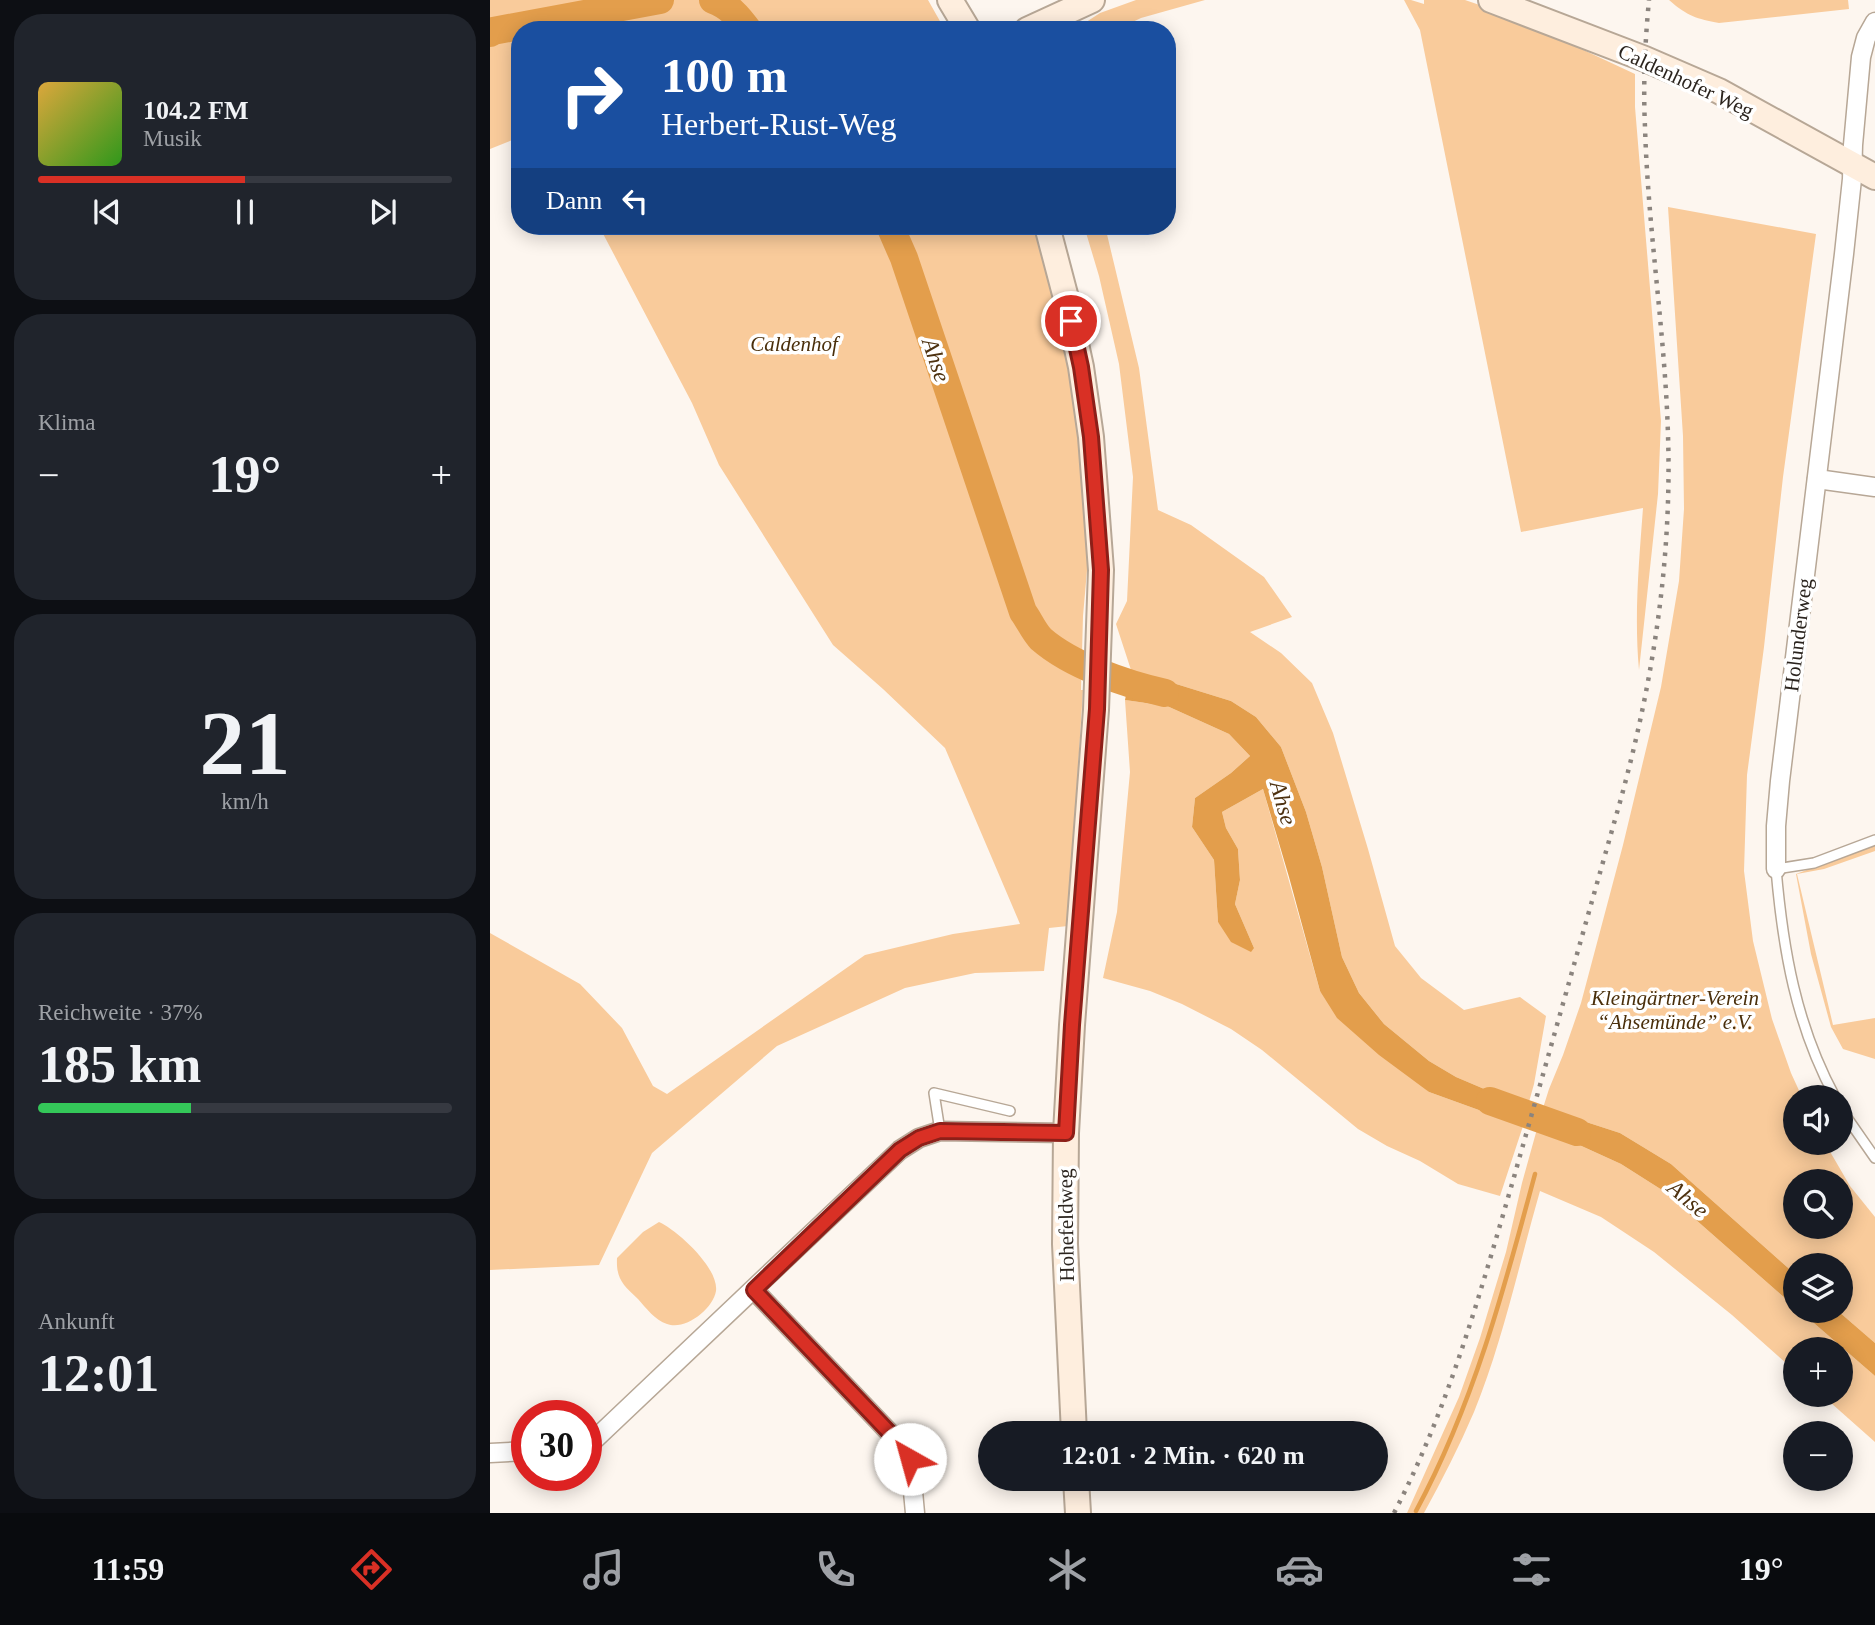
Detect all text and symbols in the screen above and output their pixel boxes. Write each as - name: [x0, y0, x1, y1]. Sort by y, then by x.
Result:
- street label: Caldenhofer Weg: [1614, 39, 1758, 123]
- text: 100 m: [661, 48, 788, 103]
- icon: right: [546, 49, 637, 140]
- text: 104.2 FM: [143, 96, 248, 125]
- text: Herbert-Rust-Weg: [661, 106, 897, 142]
- text: Musik: [143, 126, 202, 151]
- icon: left: [616, 182, 654, 220]
- text: Dann: [546, 186, 602, 215]
- icon: previous: [88, 193, 126, 231]
- icon: pause: [226, 193, 264, 231]
- icon: next: [364, 193, 402, 231]
- pin: [1041, 291, 1101, 351]
- icon: arrive: [1052, 302, 1090, 340]
- park label: Caldenhof: [750, 332, 841, 356]
- water label: Ahse: [916, 333, 955, 385]
- text: Klima: [38, 410, 96, 435]
- text: 19°: [209, 446, 281, 503]
- text: −: [38, 454, 59, 496]
- text: +: [431, 454, 452, 496]
- street label: Holunderweg: [1779, 576, 1817, 693]
- text: 21: [200, 693, 291, 794]
- water label: Ahse: [1264, 776, 1301, 828]
- text: km/h: [221, 789, 269, 814]
- park label: Kleingärtner-Verein “Ahsemünde” e.V.: [1590, 986, 1759, 1034]
- text: Reichweite · 37%: [38, 1000, 203, 1025]
- text: 185 km: [38, 1036, 201, 1093]
- map controls: [1783, 1085, 1853, 1491]
- button: sound: [1783, 1085, 1853, 1155]
- street label: Hohefeldweg: [1053, 1168, 1079, 1282]
- button: search: [1783, 1169, 1853, 1239]
- water label: Ahse: [1661, 1174, 1713, 1223]
- button: layers: [1783, 1253, 1853, 1323]
- text: Ankunft: [38, 1309, 115, 1334]
- button: +: [1783, 1337, 1853, 1407]
- text: 12:01: [38, 1345, 159, 1402]
- speed limit sign: 30: [511, 1400, 602, 1491]
- button: −: [1783, 1421, 1853, 1491]
- position arrow: [873, 1422, 947, 1496]
- text: 12:01 · 2 Min. · 620 m: [1061, 1441, 1305, 1470]
- icon: directions: [347, 1545, 396, 1594]
- icon: music: [579, 1545, 628, 1594]
- icon: phone: [811, 1545, 860, 1594]
- icon: climate: [1043, 1545, 1092, 1594]
- icon: car: [1275, 1545, 1324, 1594]
- icon: filters: [1507, 1545, 1556, 1594]
- text: 11:59: [91, 1551, 164, 1587]
- text: 19°: [1739, 1551, 1783, 1587]

